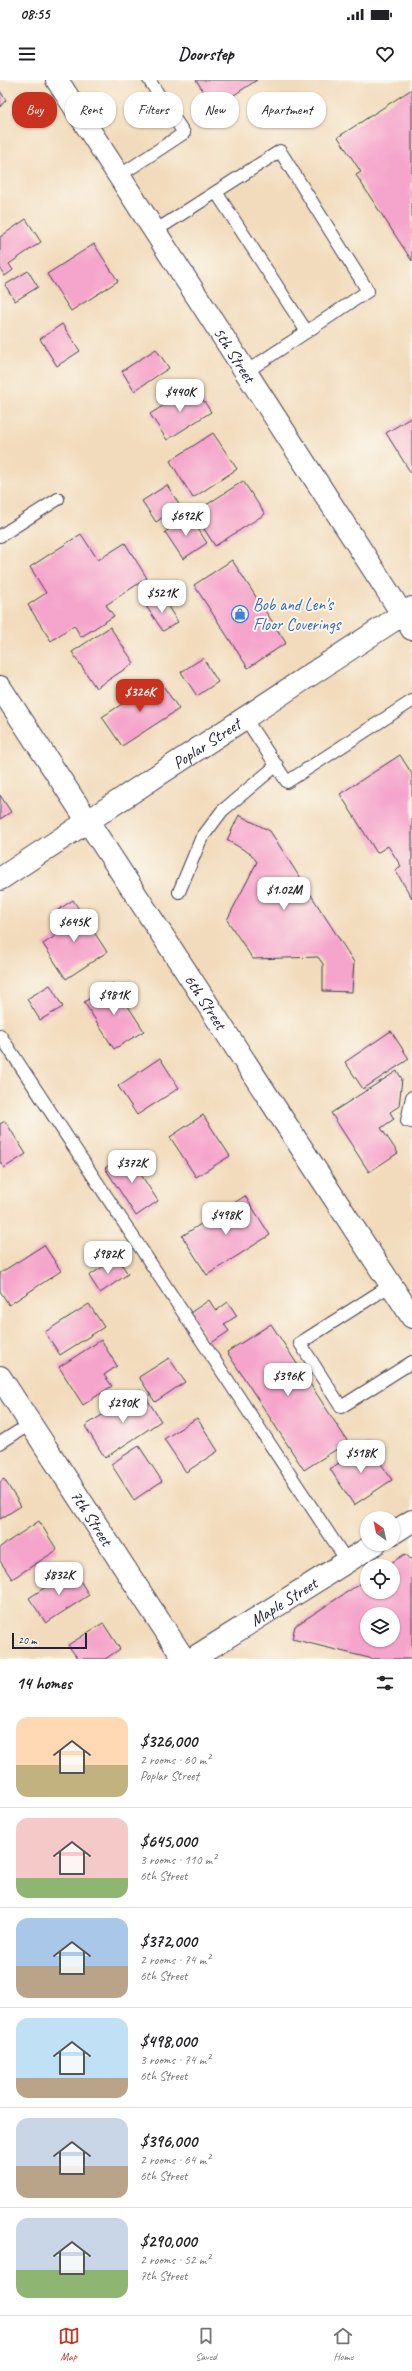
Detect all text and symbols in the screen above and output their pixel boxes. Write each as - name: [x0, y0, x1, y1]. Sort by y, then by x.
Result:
- text: 08:55: [20, 5, 50, 24]
- icon: menu: [16, 43, 38, 65]
- text: Doorstep: [178, 43, 234, 65]
- icon: heart: [374, 43, 396, 65]
- chip: Buy: [12, 92, 57, 128]
- chip: Rent: [65, 92, 116, 128]
- chip: Filters: [124, 92, 183, 128]
- chip: New: [191, 92, 239, 128]
- chip: Apartment: [247, 92, 326, 128]
- street label: 5th Street: [209, 323, 261, 389]
- pin: $440K: [152, 379, 208, 413]
- text: $440K: [165, 384, 195, 400]
- pin: $692K: [158, 503, 214, 537]
- text: $692K: [171, 508, 201, 524]
- pin: $521K: [134, 580, 190, 614]
- text: $521K: [147, 585, 177, 601]
- place label: Bob and Len's Floor Coverings: [253, 594, 342, 635]
- shop icon: Bob and Len's Floor Coverings: [230, 604, 250, 624]
- pin: $326K: [112, 679, 168, 713]
- text: $326K: [125, 684, 155, 700]
- street label: Poplar Street: [169, 712, 246, 774]
- pin: $1.02M: [251, 877, 317, 911]
- text: $1.02M: [266, 882, 302, 898]
- pin: $645K: [46, 909, 102, 943]
- text: $645K: [59, 914, 89, 930]
- street label: 6th Street: [180, 970, 232, 1036]
- pin: $981K: [86, 982, 142, 1016]
- text: $981K: [99, 987, 129, 1003]
- pin: $372K: [104, 1150, 160, 1184]
- text: $372K: [117, 1155, 147, 1171]
- pin: $498K: [198, 1202, 254, 1236]
- text: $498K: [211, 1207, 241, 1223]
- pin: $982K: [80, 1241, 136, 1275]
- text: $982K: [93, 1246, 123, 1262]
- pin: $396K: [260, 1363, 316, 1397]
- text: $396K: [273, 1368, 303, 1384]
- pin: $290K: [95, 1390, 151, 1424]
- text: $290K: [108, 1395, 138, 1411]
- pin: $518K: [333, 1440, 389, 1474]
- text: $518K: [346, 1445, 376, 1461]
- street label: 7th Street: [66, 1486, 118, 1552]
- north arrow: [360, 1511, 400, 1551]
- map controls: [360, 1511, 400, 1647]
- button: locate: [360, 1559, 400, 1599]
- pin: $832K: [31, 1562, 87, 1596]
- text: $832K: [44, 1567, 74, 1583]
- street label: Maple Street: [246, 1572, 323, 1631]
- button: layers: [360, 1607, 400, 1647]
- scale bar: [12, 1631, 87, 1650]
- text: 20 m: [18, 1633, 37, 1647]
- icon: filters: [374, 1672, 396, 1694]
- text: 14 homes: [16, 1673, 72, 1694]
- text: $326,000: [140, 1731, 197, 1752]
- icon: home: [48, 1733, 96, 1781]
- text: 2 rooms · 60 m²: [140, 1752, 210, 1768]
- text: Poplar Street: [140, 1768, 199, 1784]
- text: $645,000: [140, 1831, 197, 1852]
- icon: home: [48, 1834, 96, 1882]
- text: 3 rooms · 110 m²: [140, 1852, 216, 1868]
- text: 6th Street: [140, 1868, 187, 1884]
- text: $372,000: [140, 1931, 197, 1952]
- icon: home: [48, 1934, 96, 1982]
- text: 2 rooms · 74 m²: [140, 1952, 210, 1968]
- text: 6th Street: [140, 1968, 187, 1984]
- text: $498,000: [140, 2031, 197, 2052]
- icon: home: [48, 2034, 96, 2082]
- text: 3 rooms · 74 m²: [140, 2052, 210, 2068]
- text: 6th Street: [140, 2068, 187, 2084]
- text: $396,000: [140, 2131, 197, 2152]
- icon: home: [48, 2134, 96, 2182]
- text: 2 rooms · 64 m²: [140, 2152, 210, 2168]
- text: 6th Street: [140, 2168, 187, 2184]
- text: $290,000: [140, 2231, 197, 2252]
- icon: home: [48, 2234, 96, 2282]
- text: 2 rooms · 52 m²: [140, 2252, 210, 2268]
- text: 7th Street: [140, 2268, 187, 2284]
- tab: Map: [58, 2325, 80, 2363]
- tab: Saved: [195, 2325, 217, 2363]
- tab: Home: [332, 2325, 354, 2363]

